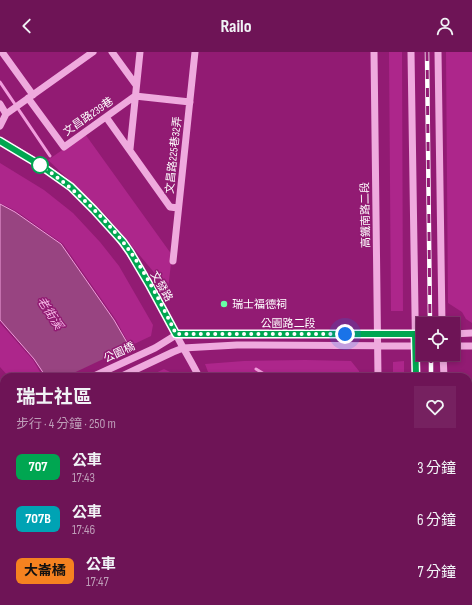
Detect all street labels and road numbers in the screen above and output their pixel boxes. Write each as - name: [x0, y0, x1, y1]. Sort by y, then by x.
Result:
- street label: 文昌路239巷: [61, 94, 116, 138]
- street label: 文昌路225巷32弄: [163, 116, 184, 194]
- street label: 高鐵南路二段: [358, 182, 373, 248]
- street label: 文發路: [148, 269, 175, 304]
- street label: 公園路二段: [261, 317, 316, 330]
- street label: 公園橋: [102, 340, 137, 365]

